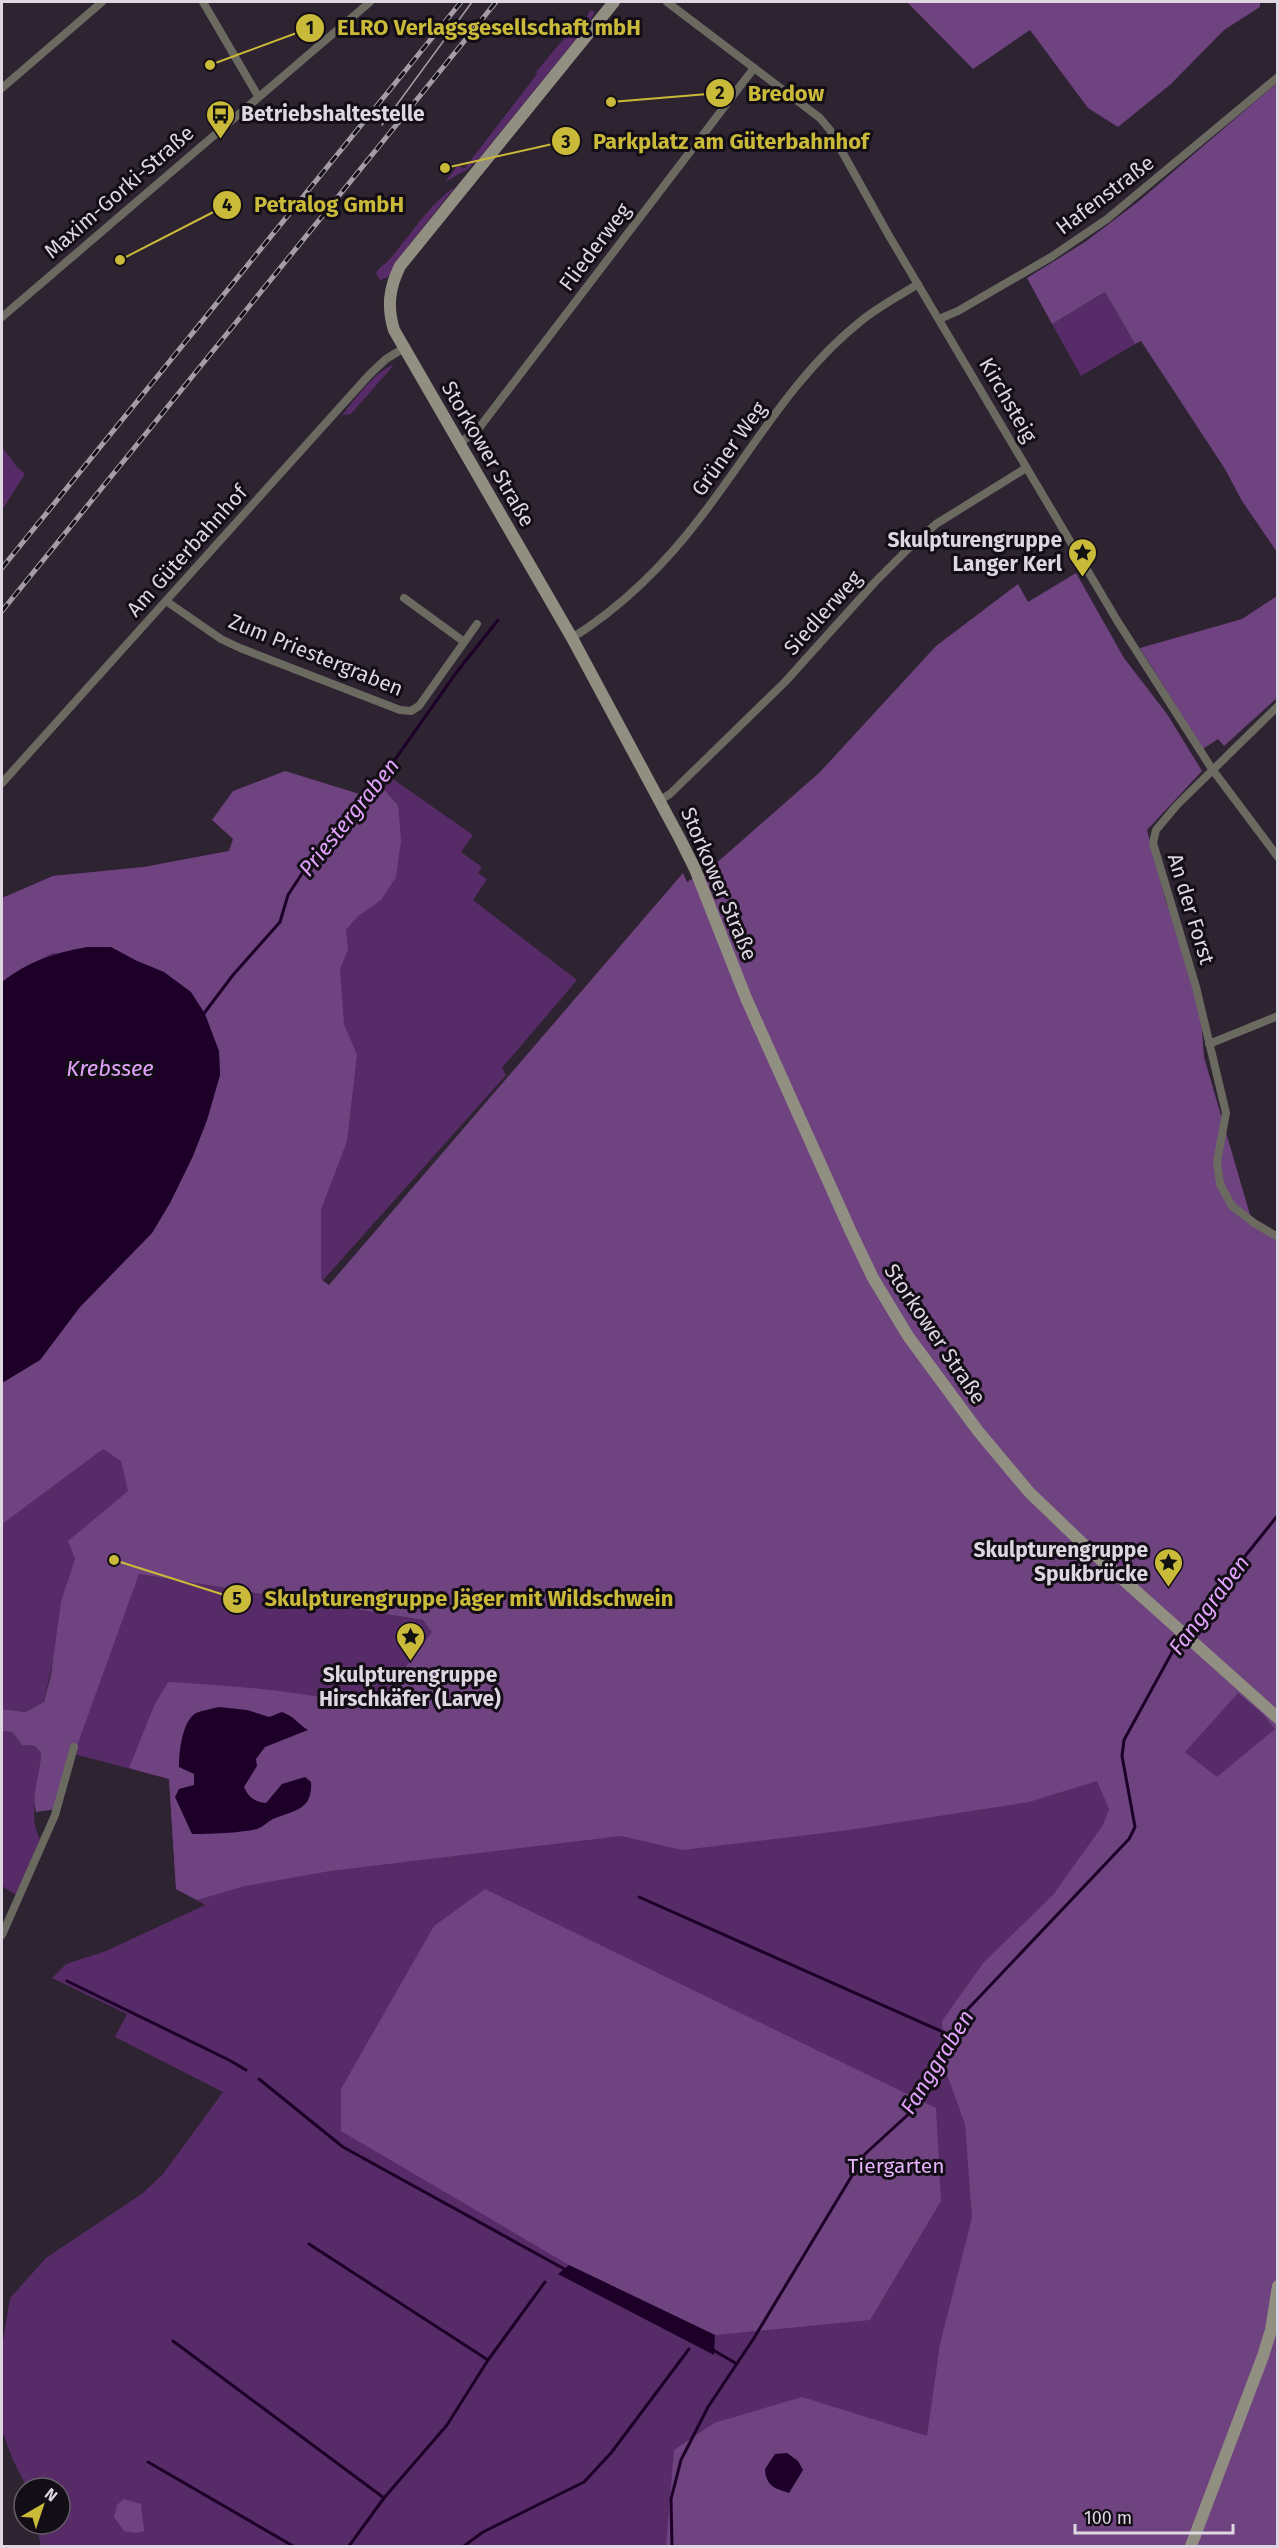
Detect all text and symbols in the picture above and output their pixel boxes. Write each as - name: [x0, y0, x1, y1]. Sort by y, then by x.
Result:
- callout: ELRO Verlagsgesellschaft mbH: [295, 8, 653, 48]
- text: ELRO Verlagsgesellschaft mbH: [337, 14, 641, 41]
- text: 1: [306, 17, 314, 39]
- callout: Bredow: [705, 73, 836, 113]
- text: Bredow: [748, 80, 825, 107]
- text: 2: [715, 82, 725, 104]
- bus stop icon: Betriebshaltestelle: [204, 98, 236, 140]
- place label: Betriebshaltestelle: [241, 101, 425, 127]
- street label: Maxim-Gorki-Straße: [39, 120, 199, 264]
- callout: Parkplatz am Güterbahnhof: [551, 121, 881, 161]
- text: Parkplatz am Güterbahnhof: [593, 128, 871, 155]
- text: 3: [560, 131, 571, 153]
- street label: Hafenstraße: [1051, 150, 1159, 240]
- callout: Petralog GmbH: [212, 185, 416, 225]
- text: Petralog GmbH: [254, 191, 404, 218]
- text: 4: [222, 194, 232, 216]
- street label: Fliederweg: [554, 198, 636, 296]
- street label: Kirchsteig: [973, 353, 1043, 447]
- street label: Storkower Straße: [436, 377, 540, 531]
- street label: Grüner Weg: [686, 397, 772, 501]
- street label: Am Güterbahnhof: [121, 478, 254, 622]
- place label: Skulpturengruppe Langer Kerl: [888, 527, 1063, 577]
- place icon: Skulpturengruppe Langer Kerl: [1067, 536, 1099, 578]
- street label: Siedlerweg: [778, 565, 868, 660]
- street label: Zum Priestergraben: [225, 608, 407, 702]
- water label: Priestergraben: [293, 752, 405, 882]
- street label: Storkower Straße: [675, 804, 763, 964]
- street label: An der Forst: [1162, 850, 1220, 968]
- water label: Krebssee: [66, 1055, 154, 1082]
- street label: Storkower Straße: [878, 1259, 992, 1409]
- place label: Skulpturengruppe Spukbrücke: [974, 1537, 1148, 1587]
- place icon: Skulpturengruppe Spukbrücke: [1153, 1546, 1185, 1588]
- water label: Fanggraben: [1163, 1550, 1255, 1660]
- callout: Skulpturengruppe Jäger mit Wildschwein: [222, 1579, 685, 1619]
- text: Skulpturengruppe Jäger mit Wildschwein: [265, 1585, 673, 1612]
- text: 5: [232, 1588, 242, 1610]
- place icon: Skulpturengruppe Hirschkäfer (Larve): [394, 1620, 426, 1662]
- place label: Skulpturengruppe Hirschkäfer (Larve): [319, 1662, 501, 1712]
- water label: Fanggraben: [894, 2005, 980, 2119]
- park label: Tiergarten: [847, 2153, 945, 2179]
- north arrow: [12, 2476, 72, 2536]
- text: N: [41, 2484, 61, 2505]
- scale bar: [1075, 2497, 1232, 2535]
- text: 100 m: [1084, 2507, 1132, 2529]

